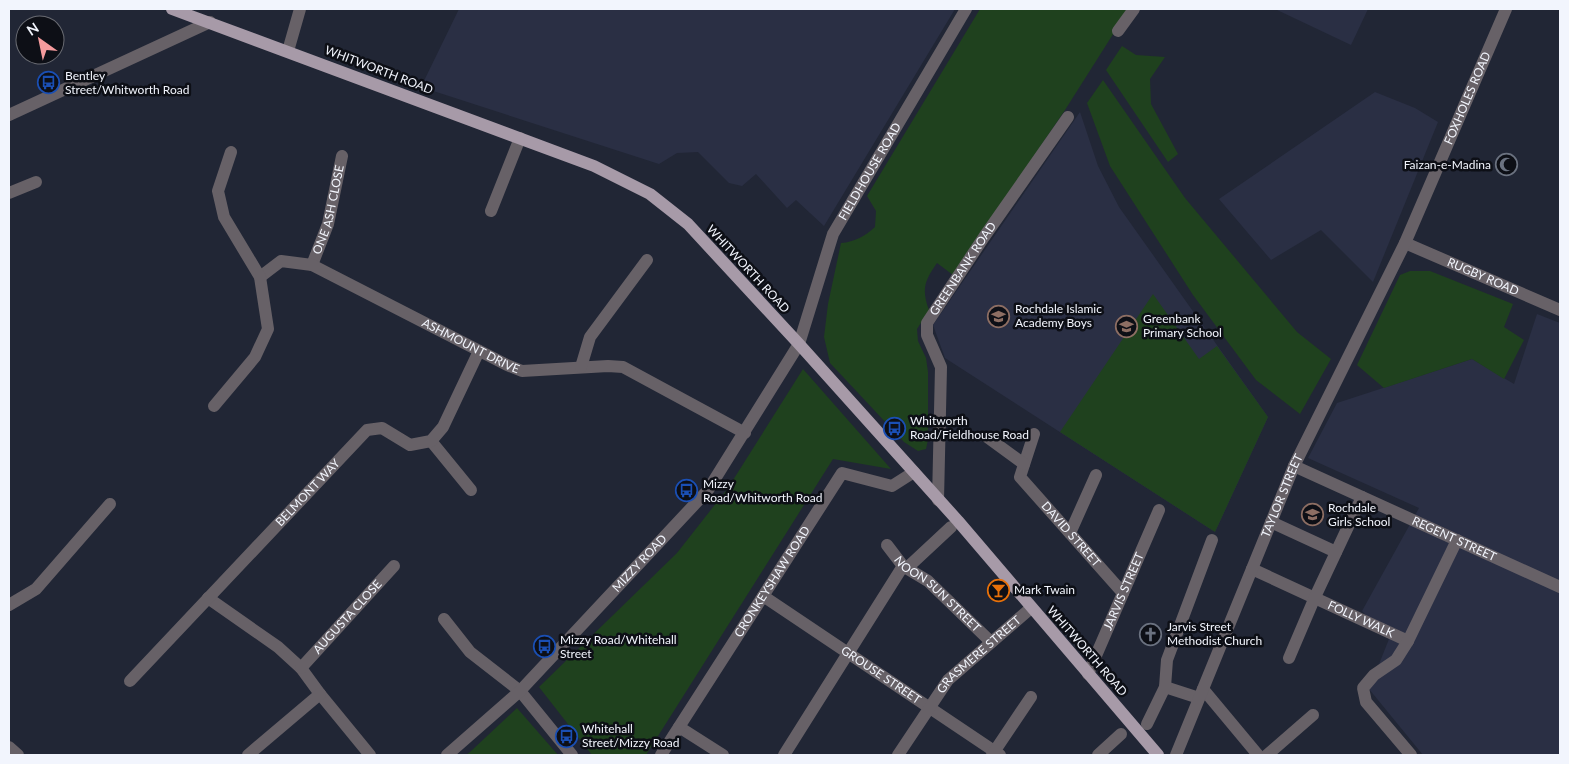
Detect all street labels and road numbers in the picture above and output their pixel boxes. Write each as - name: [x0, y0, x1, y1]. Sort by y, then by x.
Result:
- street label: WHITWORTH ROAD: [323, 42, 435, 97]
- street label: FOXHOLES ROAD: [1440, 49, 1494, 147]
- street label: FIELDHOUSE ROAD: [835, 120, 904, 223]
- street label: ONE ASH CLOSE: [309, 164, 347, 256]
- street label: GREENBANK ROAD: [926, 219, 999, 318]
- street label: WHITWORTH ROAD: [704, 222, 793, 316]
- street label: RUGBY ROAD: [1445, 254, 1521, 298]
- street label: ASHMOUNT DRIVE: [420, 315, 522, 376]
- street label: TAYLOR STREET: [1258, 451, 1306, 540]
- street label: BELMONT WAY: [272, 455, 343, 529]
- street label: DAVID STREET: [1038, 498, 1104, 570]
- street label: REGENT STREET: [1410, 513, 1499, 564]
- street label: CRONKEYSHAW ROAD: [731, 523, 813, 640]
- street label: MIZZY ROAD: [609, 531, 670, 595]
- street label: JARVIS STREET: [1100, 550, 1147, 633]
- street label: NOON SUN STREET: [891, 553, 984, 635]
- street label: AUGUSTA CLOSE: [310, 577, 385, 657]
- street label: FOLLY WALK: [1325, 597, 1397, 641]
- street label: WHITWORTH ROAD: [1044, 603, 1131, 699]
- street label: GRASMERE STREET: [933, 612, 1024, 696]
- street label: GROUSE STREET: [838, 642, 924, 707]

